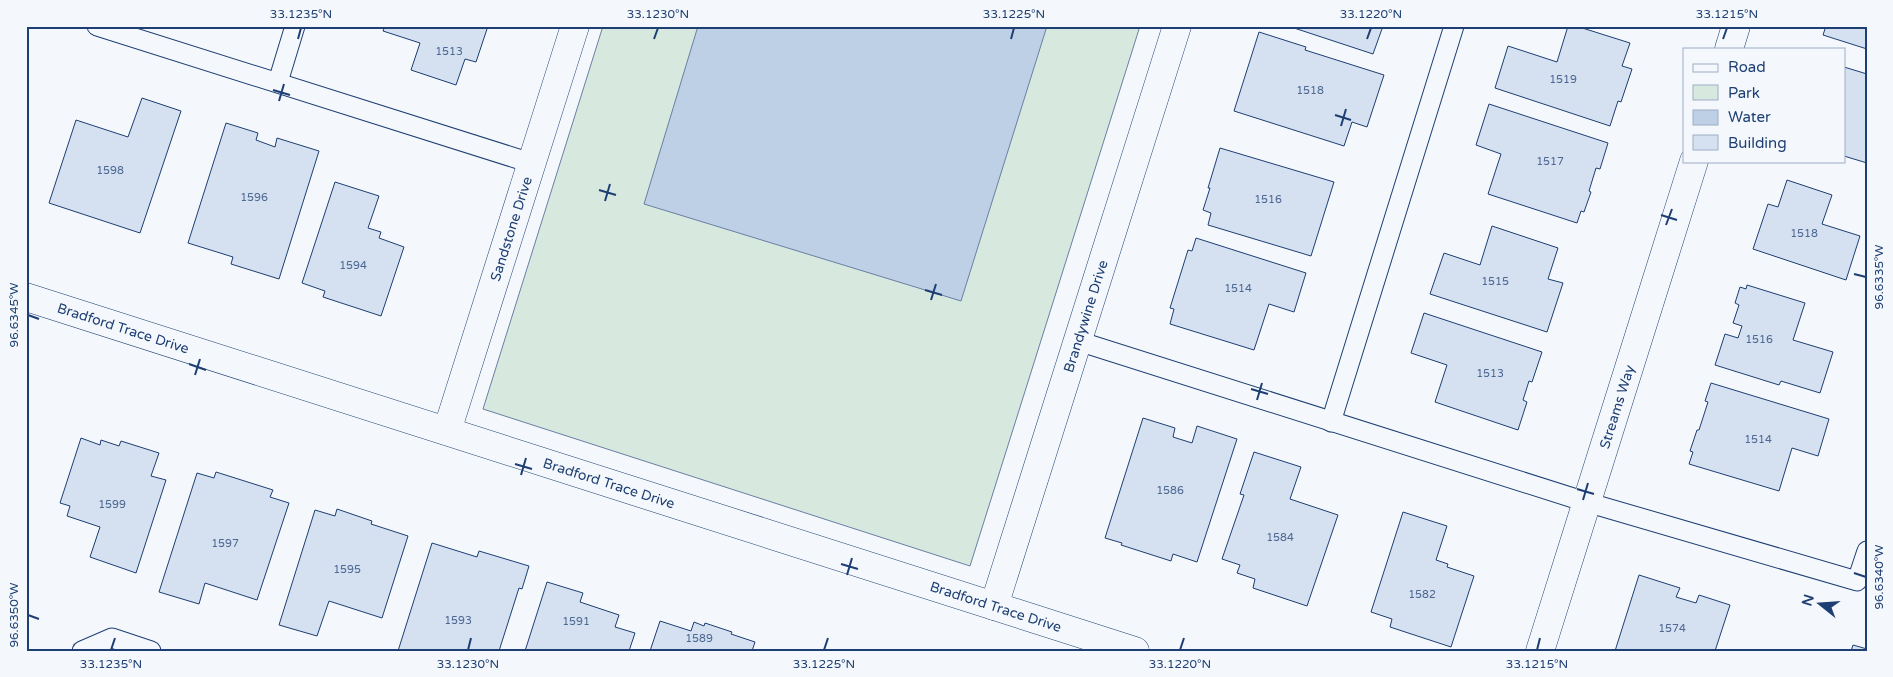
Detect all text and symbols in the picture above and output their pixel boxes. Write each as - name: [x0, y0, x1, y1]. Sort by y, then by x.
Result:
- text: 33.1235°N: [270, 7, 332, 21]
- text: 33.1230°N: [627, 7, 689, 21]
- text: 33.1225°N: [983, 7, 1045, 21]
- text: 33.1220°N: [1340, 7, 1402, 21]
- text: 33.1215°N: [1696, 7, 1758, 21]
- house number: 1513: [435, 45, 463, 58]
- legend: [1683, 48, 1846, 162]
- text: Road: [1728, 58, 1766, 76]
- house number: 1519: [1549, 73, 1577, 86]
- house number: 1518: [1296, 84, 1324, 97]
- text: Park: [1728, 84, 1760, 102]
- text: Water: [1728, 108, 1771, 126]
- text: Building: [1728, 134, 1787, 152]
- house number: 1517: [1536, 155, 1564, 168]
- house number: 1598: [96, 164, 124, 177]
- street label: Sandstone Drive: [487, 174, 536, 284]
- house number: 1596: [240, 191, 268, 204]
- house number: 1516: [1254, 193, 1282, 206]
- house number: 1518: [1790, 227, 1818, 240]
- text: 96.6335°W: [1872, 245, 1886, 309]
- street label: Brandywine Drive: [1060, 258, 1112, 375]
- house number: 1594: [339, 259, 367, 272]
- house number: 1515: [1481, 275, 1509, 288]
- house number: 1514: [1224, 282, 1252, 295]
- text: 96.6345°W: [7, 283, 21, 347]
- street label: Bradford Trace Drive: [55, 300, 191, 357]
- house number: 1516: [1745, 333, 1773, 346]
- street label: Streams Way: [1596, 363, 1638, 451]
- house number: 1513: [1476, 367, 1504, 380]
- house number: 1514: [1744, 433, 1772, 446]
- street label: Bradford Trace Drive: [541, 455, 677, 513]
- house number: 1586: [1156, 484, 1184, 497]
- house number: 1599: [98, 498, 126, 511]
- house number: 1584: [1266, 531, 1294, 544]
- house number: 1597: [211, 537, 239, 550]
- text: 96.6340°W: [1872, 544, 1886, 610]
- house number: 1595: [333, 563, 361, 576]
- street label: Bradford Trace Drive: [928, 578, 1064, 636]
- north arrow: [1796, 580, 1846, 630]
- text: 96.6350°W: [7, 582, 21, 648]
- house number: 1582: [1408, 588, 1436, 601]
- text: N: [1798, 592, 1818, 608]
- house number: 1593: [444, 614, 472, 627]
- house number: 1591: [562, 615, 590, 628]
- house number: 1574: [1658, 622, 1686, 635]
- house number: 1589: [685, 632, 713, 645]
- text: 33.1235°N: [80, 657, 142, 671]
- text: 33.1230°N: [437, 657, 499, 671]
- text: 33.1225°N: [793, 657, 855, 671]
- text: 33.1220°N: [1149, 657, 1211, 671]
- text: 33.1215°N: [1506, 657, 1568, 671]

